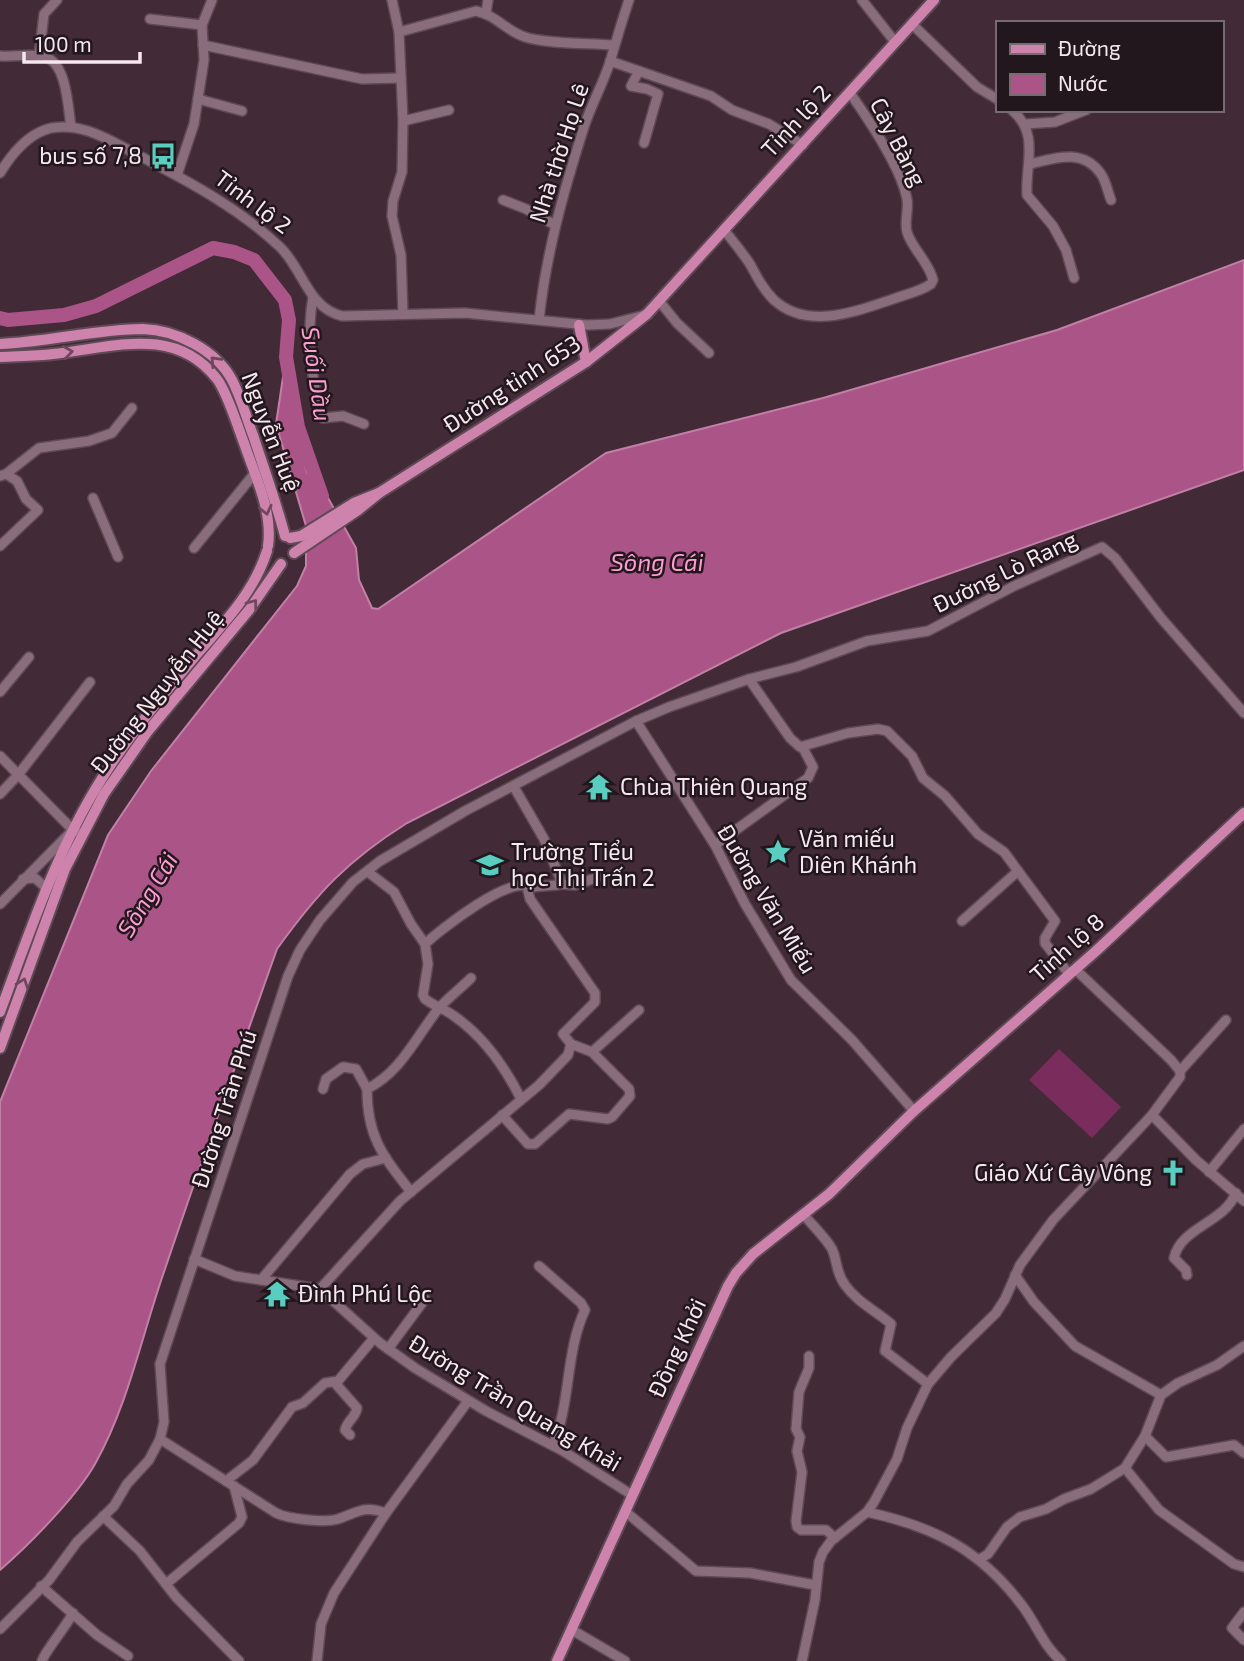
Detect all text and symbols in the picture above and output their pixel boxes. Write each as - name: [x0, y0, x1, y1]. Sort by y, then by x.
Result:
- scale bar: [24, 21, 140, 65]
- legend: [996, 21, 1223, 112]
- text: 100 m: [35, 31, 92, 56]
- text: Đường: [1058, 35, 1121, 60]
- text: Nước: [1058, 70, 1108, 95]
- street label: Tỉnh lộ 2: [755, 78, 836, 162]
- street label: Nhà thờ Họ Lê: [522, 79, 594, 226]
- street label: Cây Bàng: [865, 93, 933, 191]
- place label: bus số 7,8: [39, 141, 142, 169]
- bus stop icon: bus số 7,8: [148, 141, 178, 171]
- street label: Tỉnh lộ 2: [210, 163, 298, 239]
- water label: Suối Dầu: [297, 325, 338, 423]
- street label: Đường tỉnh 653: [438, 328, 585, 438]
- one-way arrow: [62, 344, 74, 359]
- one-way arrow: [211, 356, 224, 369]
- street label: Nguyễn Huệ: [236, 368, 308, 495]
- one-way arrow: [257, 504, 272, 516]
- street label: Đường Lò Rang: [928, 524, 1081, 618]
- water label: Sông Cái: [610, 547, 704, 576]
- one-way arrow: [244, 599, 257, 612]
- street label: Đường Nguyễn Huệ: [84, 604, 229, 779]
- temple icon: Chùa Thiên Quang: [584, 772, 614, 802]
- place label: Chùa Thiên Quang: [620, 772, 808, 800]
- street label: Đường Văn Miếu: [712, 819, 823, 978]
- place label: Văn miếu Diên Khánh: [799, 824, 917, 878]
- place label: Trường Tiểu học Thị Trấn 2: [511, 837, 655, 891]
- place icon: Văn miếu Diên Khánh: [763, 837, 793, 867]
- water label: Sông Cái: [110, 847, 183, 942]
- school or university icon: Trường Tiểu học Thị Trấn 2: [475, 850, 505, 880]
- street label: Tỉnh lộ 8: [1024, 907, 1109, 988]
- one-way arrow: [15, 978, 29, 990]
- street label: Đường Trần Phú: [184, 1026, 262, 1191]
- place label: Giáo Xứ Cây Vông: [974, 1158, 1152, 1186]
- church icon: Giáo Xứ Cây Vông: [1158, 1158, 1188, 1188]
- temple icon: Đình Phú Lộc: [262, 1279, 292, 1309]
- place label: Đình Phú Lộc: [298, 1279, 432, 1307]
- street label: Đồng Khởi: [641, 1294, 711, 1401]
- street label: Đường Trần Quang Khải: [404, 1328, 627, 1477]

